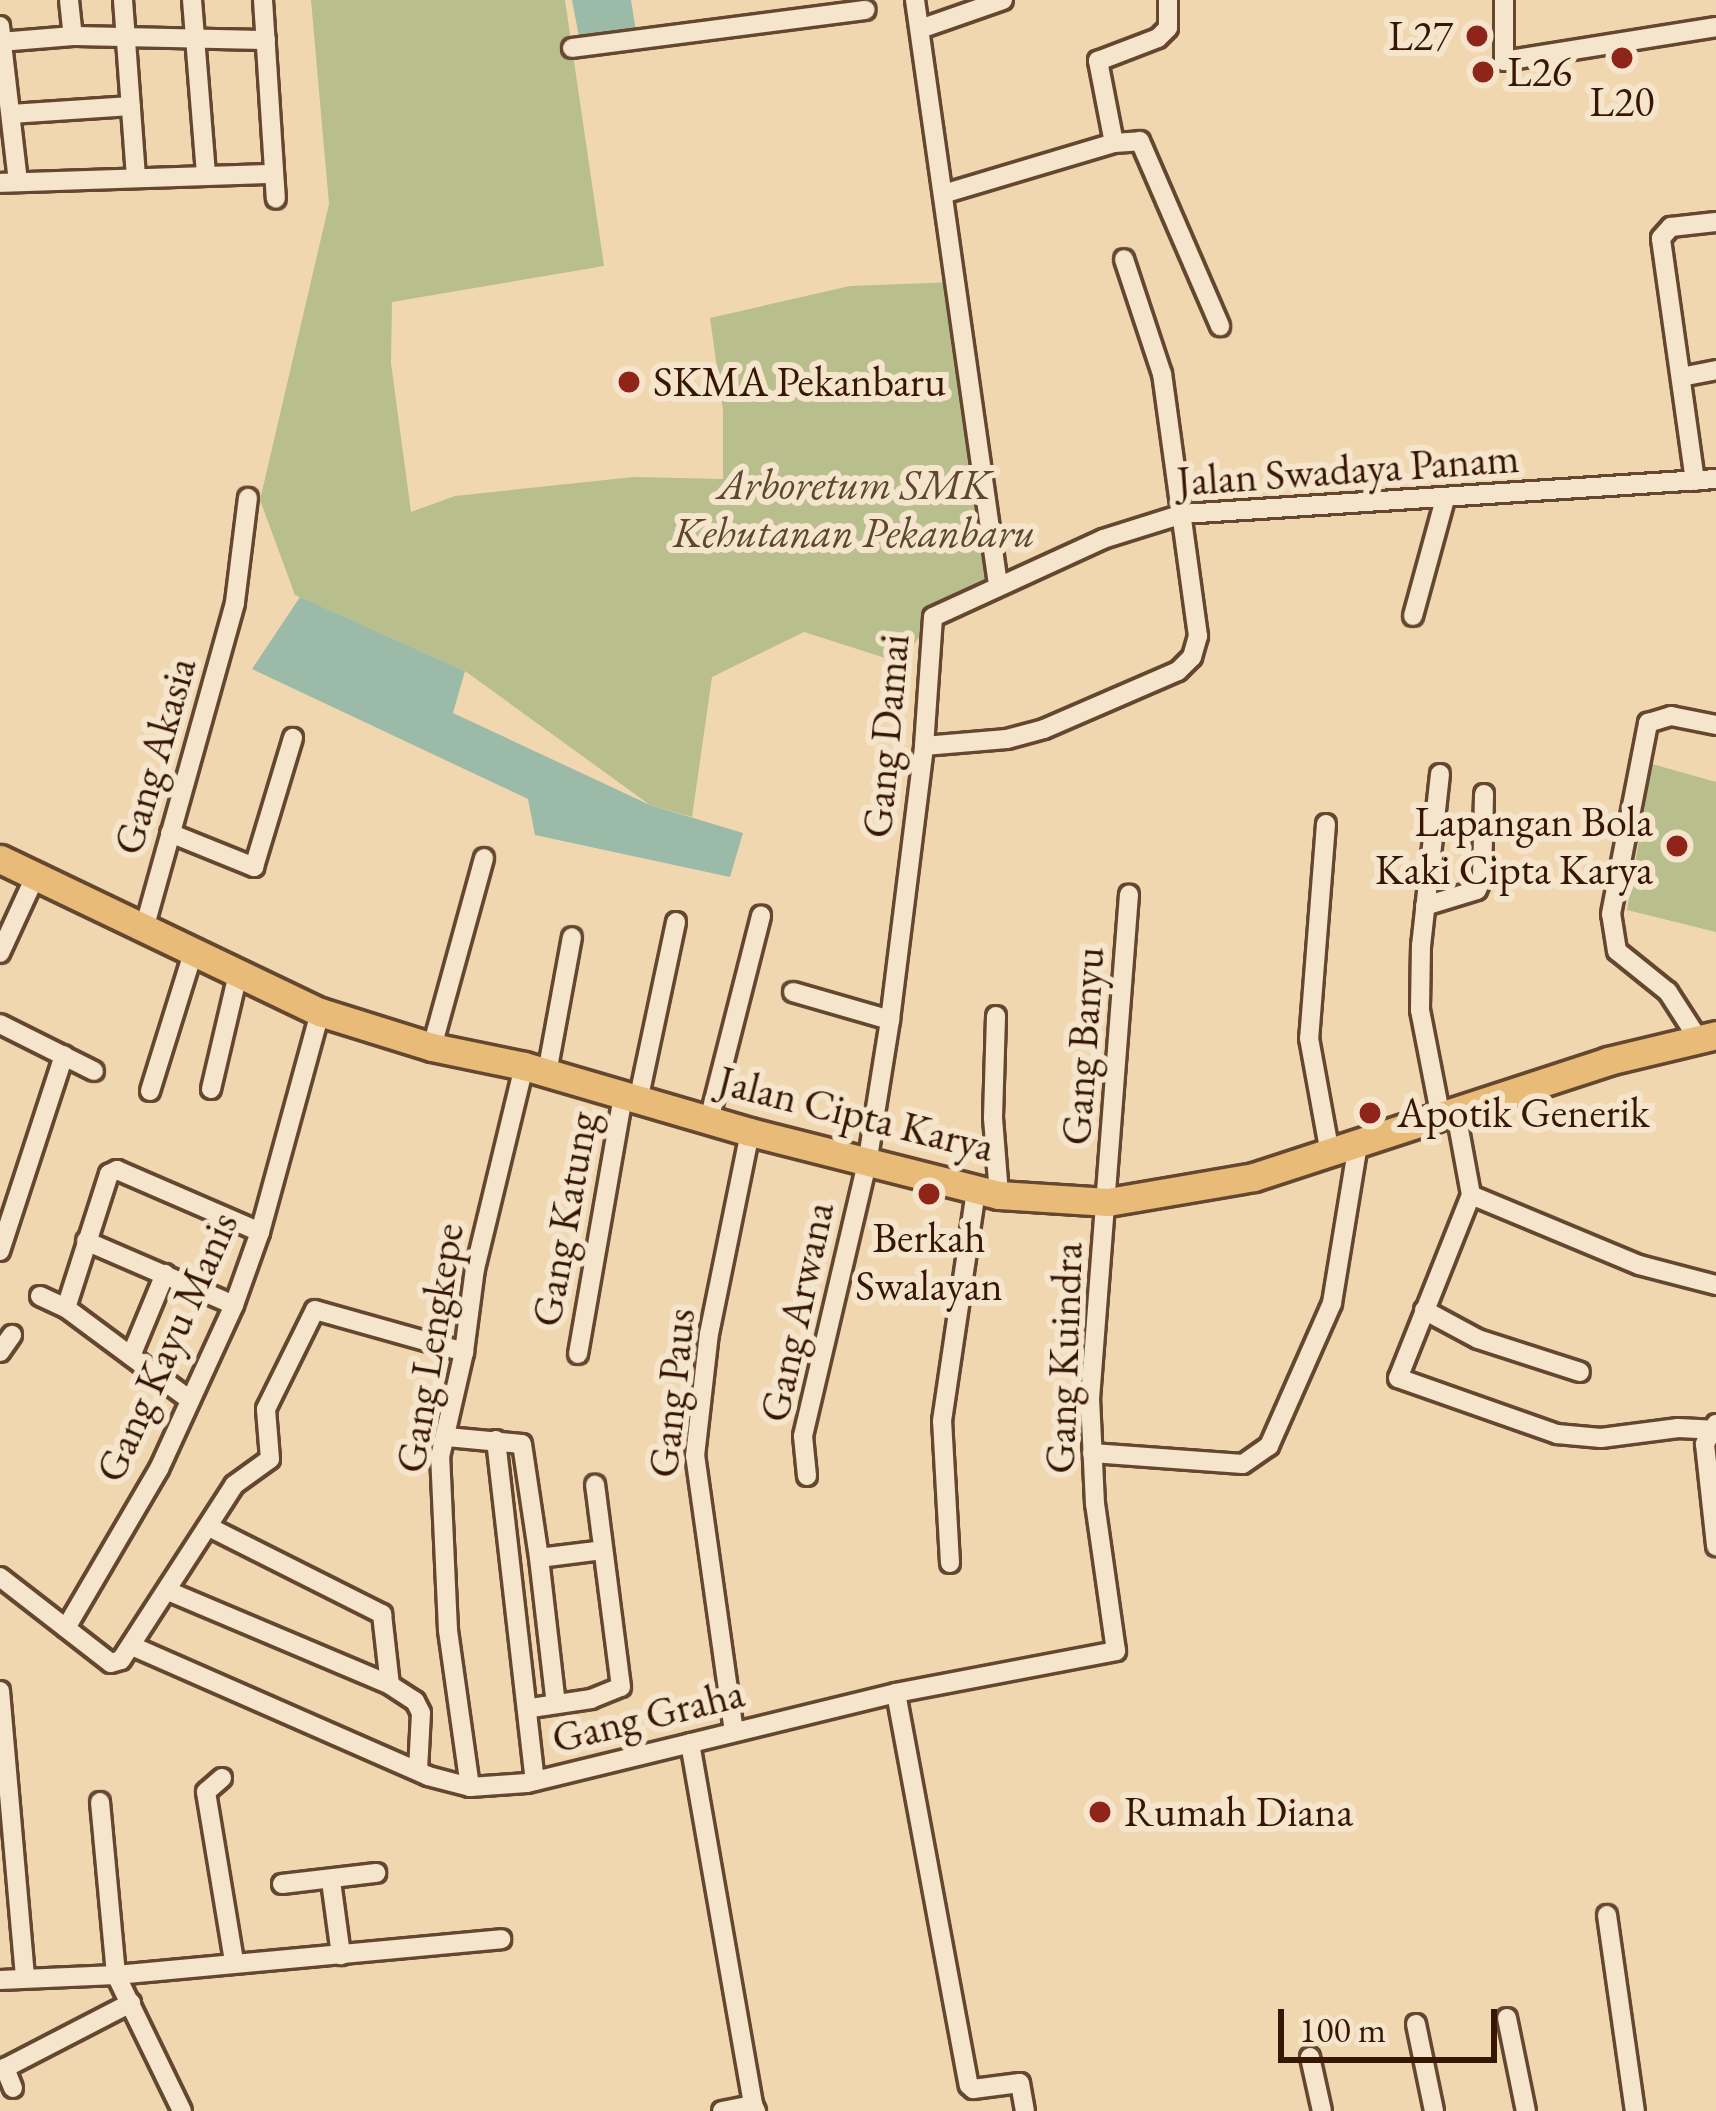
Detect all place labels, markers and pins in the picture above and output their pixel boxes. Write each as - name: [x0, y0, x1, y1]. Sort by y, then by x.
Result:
- place label: L27: [1388, 11, 1453, 61]
- marker: L27: [1464, 23, 1490, 49]
- marker: L20: [1609, 45, 1635, 71]
- place label: L26: [1507, 47, 1572, 97]
- marker: L26: [1470, 59, 1496, 85]
- place label: L20: [1590, 77, 1654, 127]
- place label: SKMA Pekanbaru: [653, 357, 946, 407]
- marker: SKMA Pekanbaru: [616, 369, 642, 395]
- place label: Lapangan Bola Kaki Cipta Karya: [1375, 797, 1653, 896]
- marker: Lapangan Bola Kaki Cipta Karya: [1664, 833, 1690, 859]
- place label: Apotik Generik: [1397, 1088, 1650, 1138]
- marker: Apotik Generik: [1354, 1097, 1386, 1129]
- marker: Berkah Swalayan: [916, 1181, 942, 1207]
- place label: Berkah Swalayan: [855, 1213, 1003, 1312]
- place label: Rumah Diana: [1124, 1787, 1353, 1837]
- marker: Rumah Diana: [1087, 1799, 1113, 1825]

